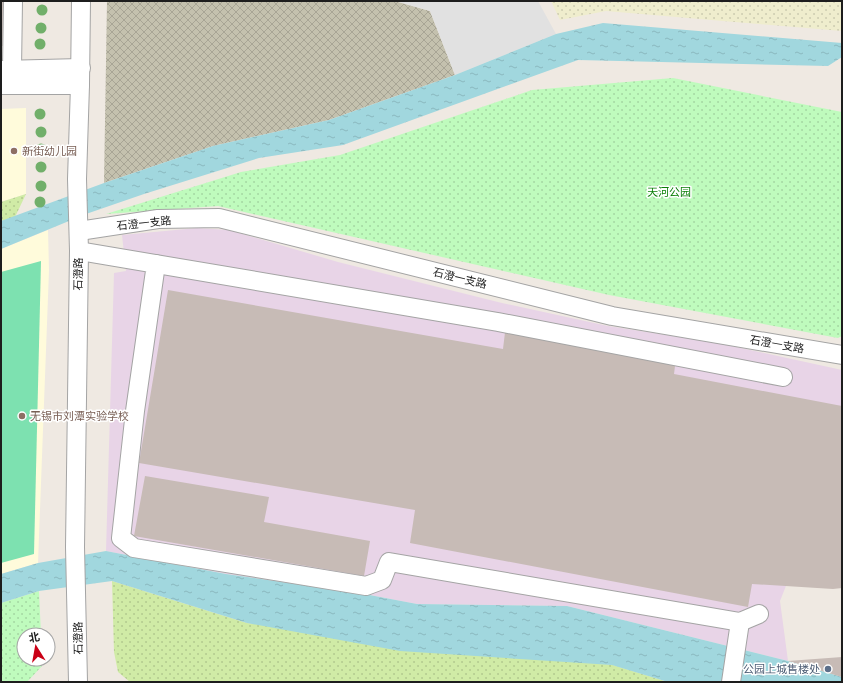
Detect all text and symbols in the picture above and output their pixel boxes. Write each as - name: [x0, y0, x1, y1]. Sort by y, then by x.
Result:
- place label: 新街幼儿园: [22, 143, 77, 159]
- marker: 新街幼儿园: [9, 146, 19, 156]
- park label: 天河公园: [647, 184, 691, 200]
- street label: 石澄一支路: [116, 212, 172, 234]
- street label: 石澄路: [70, 257, 86, 291]
- street label: 石澄一支路: [431, 264, 489, 292]
- street label: 石澄一支路: [749, 331, 805, 357]
- place label: 无锡市刘潭实验学校: [30, 408, 129, 424]
- marker: 无锡市刘潭实验学校: [17, 411, 27, 421]
- street label: 石澄路: [70, 621, 86, 655]
- north arrow: [16, 627, 56, 667]
- text: 北: [27, 628, 41, 646]
- place label: 公园上城售楼处: [743, 661, 820, 677]
- marker: 公园上城售楼处: [823, 664, 833, 674]

